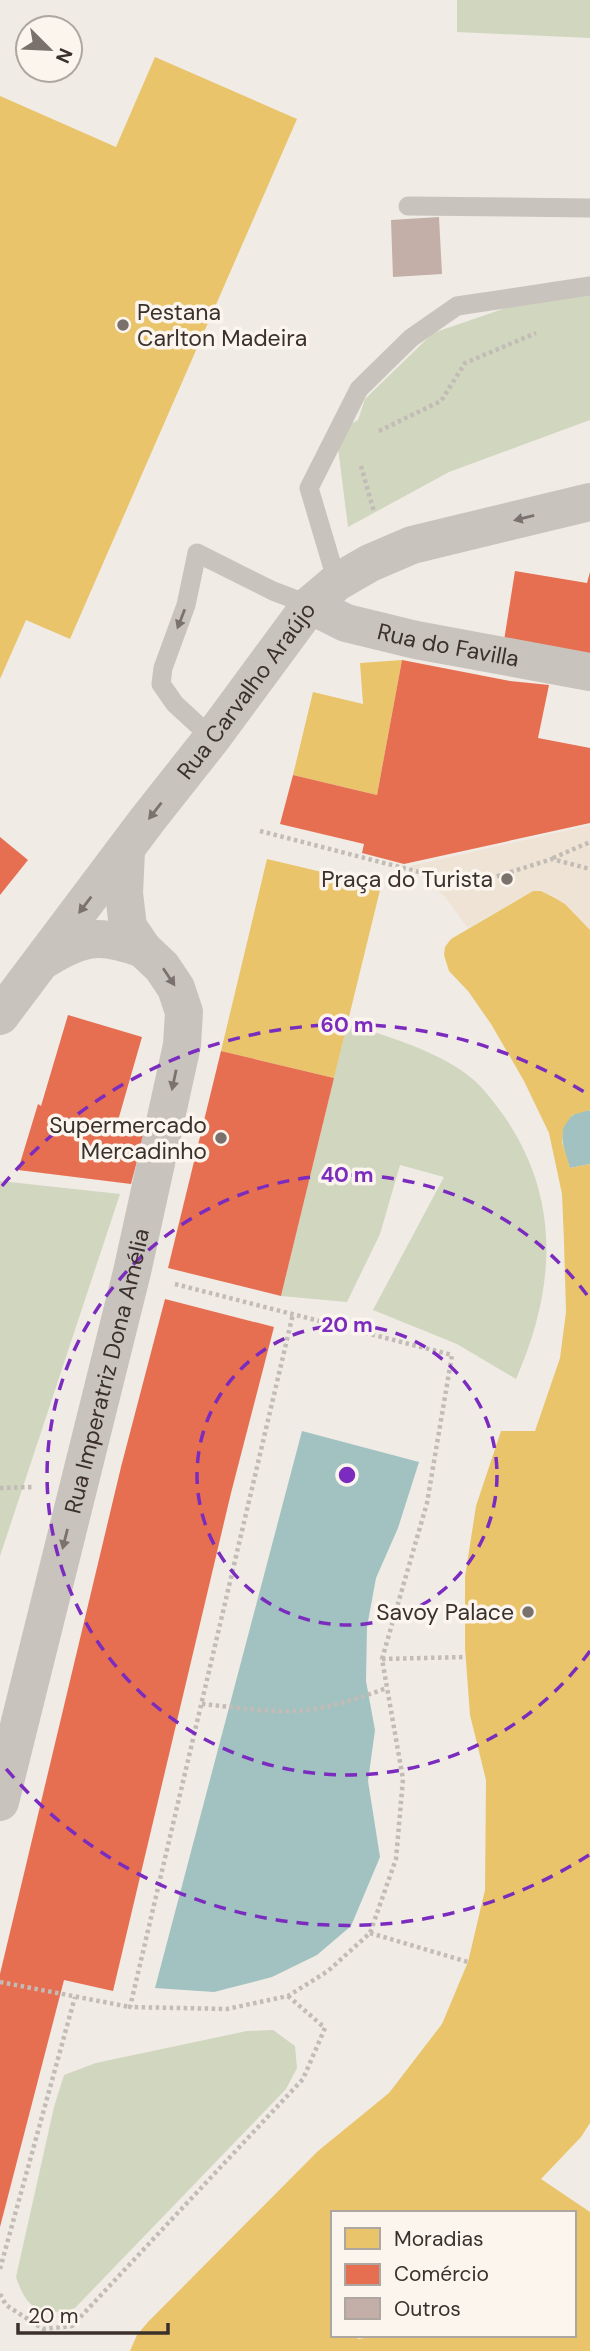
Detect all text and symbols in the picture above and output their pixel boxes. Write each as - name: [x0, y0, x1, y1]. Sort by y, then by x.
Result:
- north arrow: [14, 14, 84, 84]
- text: N: [50, 44, 78, 67]
- place label: Pestana Carlton Madeira: [137, 297, 307, 353]
- marker: Pestana Carlton Madeira: [115, 317, 131, 333]
- one-way arrow: [513, 513, 535, 524]
- street label: Rua Carvalho Araújo: [170, 596, 322, 785]
- one-way arrow: [175, 609, 186, 630]
- street label: Rua do Favilla: [374, 616, 522, 674]
- one-way arrow: [147, 801, 162, 819]
- place label: Praça do Turista: [321, 864, 493, 894]
- marker: Praça do Turista: [499, 871, 515, 887]
- one-way arrow: [78, 896, 92, 914]
- one-way arrow: [162, 968, 175, 987]
- text: 60 m: [321, 1011, 373, 1039]
- one-way arrow: [168, 1069, 179, 1091]
- place label: Supermercado Mercadinho: [49, 1110, 207, 1166]
- marker: Supermercado Mercadinho: [213, 1130, 229, 1146]
- text: 40 m: [320, 1161, 374, 1189]
- street label: Rua Imperatriz Dona Amélia: [57, 1226, 156, 1517]
- text: 20 m: [321, 1311, 373, 1339]
- centre of rings: [335, 1463, 359, 1487]
- one-way arrow: [59, 1529, 70, 1551]
- place label: Savoy Palace: [376, 1597, 514, 1627]
- marker: Savoy Palace: [520, 1604, 536, 1620]
- legend: [331, 2211, 576, 2337]
- text: Moradias: [394, 2225, 483, 2253]
- text: Comércio: [394, 2260, 489, 2288]
- scale bar: [18, 2292, 168, 2336]
- text: Outros: [394, 2295, 461, 2323]
- text: 20 m: [28, 2302, 79, 2330]

